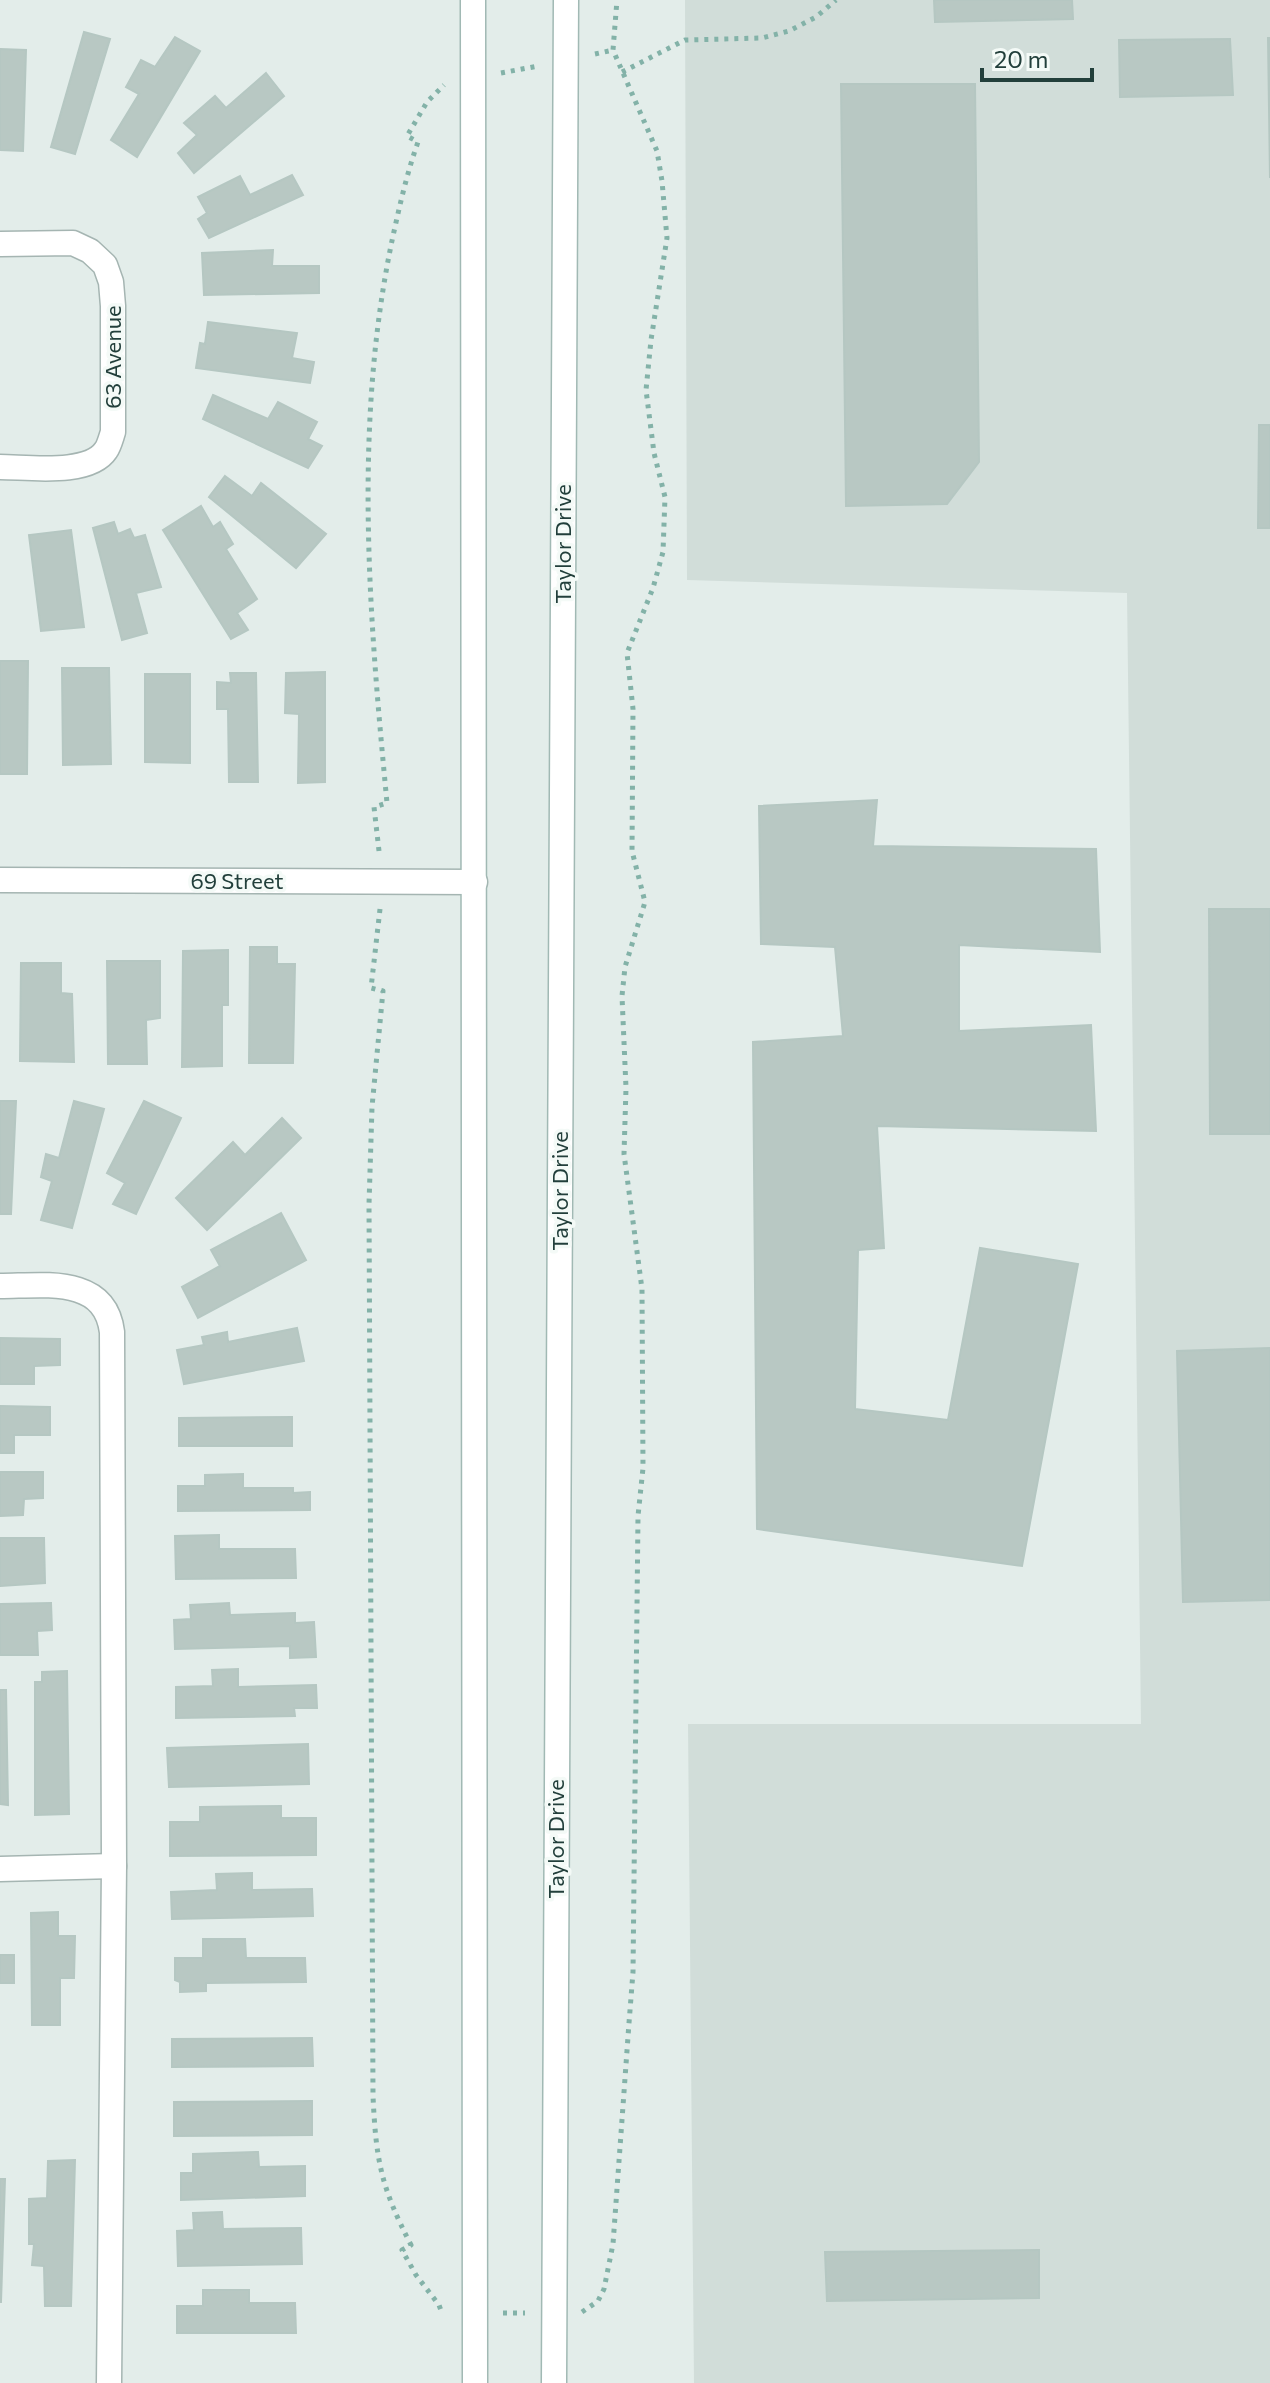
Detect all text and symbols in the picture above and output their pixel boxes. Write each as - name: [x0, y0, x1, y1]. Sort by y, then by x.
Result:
- scale bar: [982, 32, 1092, 82]
- text: 20 m: [994, 44, 1048, 73]
- street label: 63 Avenue: [99, 305, 126, 409]
- street label: Taylor Drive: [549, 484, 576, 604]
- street label: 69 Street: [191, 867, 283, 894]
- street label: Taylor Drive: [546, 1131, 573, 1251]
- street label: Taylor Drive: [542, 1779, 569, 1899]

